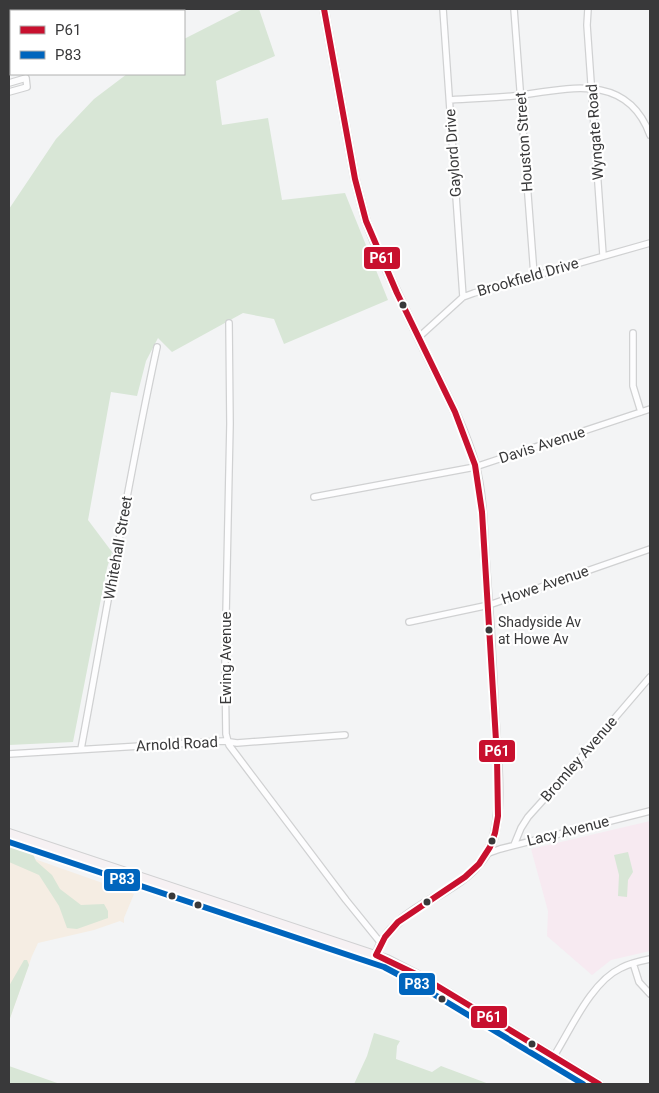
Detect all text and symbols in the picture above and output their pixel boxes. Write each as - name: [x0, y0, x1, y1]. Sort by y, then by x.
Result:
- legend: [10, 10, 185, 75]
- text: P61: [55, 21, 81, 39]
- text: P83: [55, 46, 81, 64]
- street label: Wyngate Road: [583, 83, 607, 181]
- street label: Houston Street: [512, 91, 536, 193]
- street label: Gaylord Drive: [441, 108, 465, 198]
- line badge: P61: [363, 246, 401, 270]
- text: P61: [369, 250, 395, 266]
- street label: Brookfield Drive: [475, 254, 581, 300]
- unlabelled marker: [398, 300, 408, 310]
- street label: Davis Avenue: [497, 423, 587, 467]
- street label: Whitehall Street: [100, 495, 136, 601]
- street label: Howe Avenue: [499, 562, 591, 608]
- street label: Ewing Avenue: [217, 612, 235, 704]
- place label: Shadyside Av at Howe Av: [498, 614, 581, 647]
- marker: Shadyside Av at Howe Av: [484, 625, 494, 635]
- street label: Bromley Avenue: [537, 713, 621, 805]
- street label: Arnold Road: [136, 733, 218, 755]
- line badge: P61: [478, 739, 516, 763]
- text: P61: [484, 743, 510, 759]
- street label: Lacy Avenue: [525, 812, 611, 850]
- unlabelled marker: [487, 836, 497, 846]
- line badge: P83: [103, 868, 141, 892]
- text: P83: [109, 871, 135, 887]
- unlabelled marker: [167, 891, 177, 901]
- unlabelled marker: [422, 897, 432, 907]
- unlabelled marker: [193, 900, 203, 910]
- line badge: P83: [398, 972, 436, 996]
- text: P83: [404, 976, 430, 992]
- unlabelled marker: [437, 994, 447, 1004]
- line badge: P61: [470, 1005, 508, 1029]
- text: P61: [476, 1009, 502, 1025]
- unlabelled marker: [527, 1039, 537, 1049]

